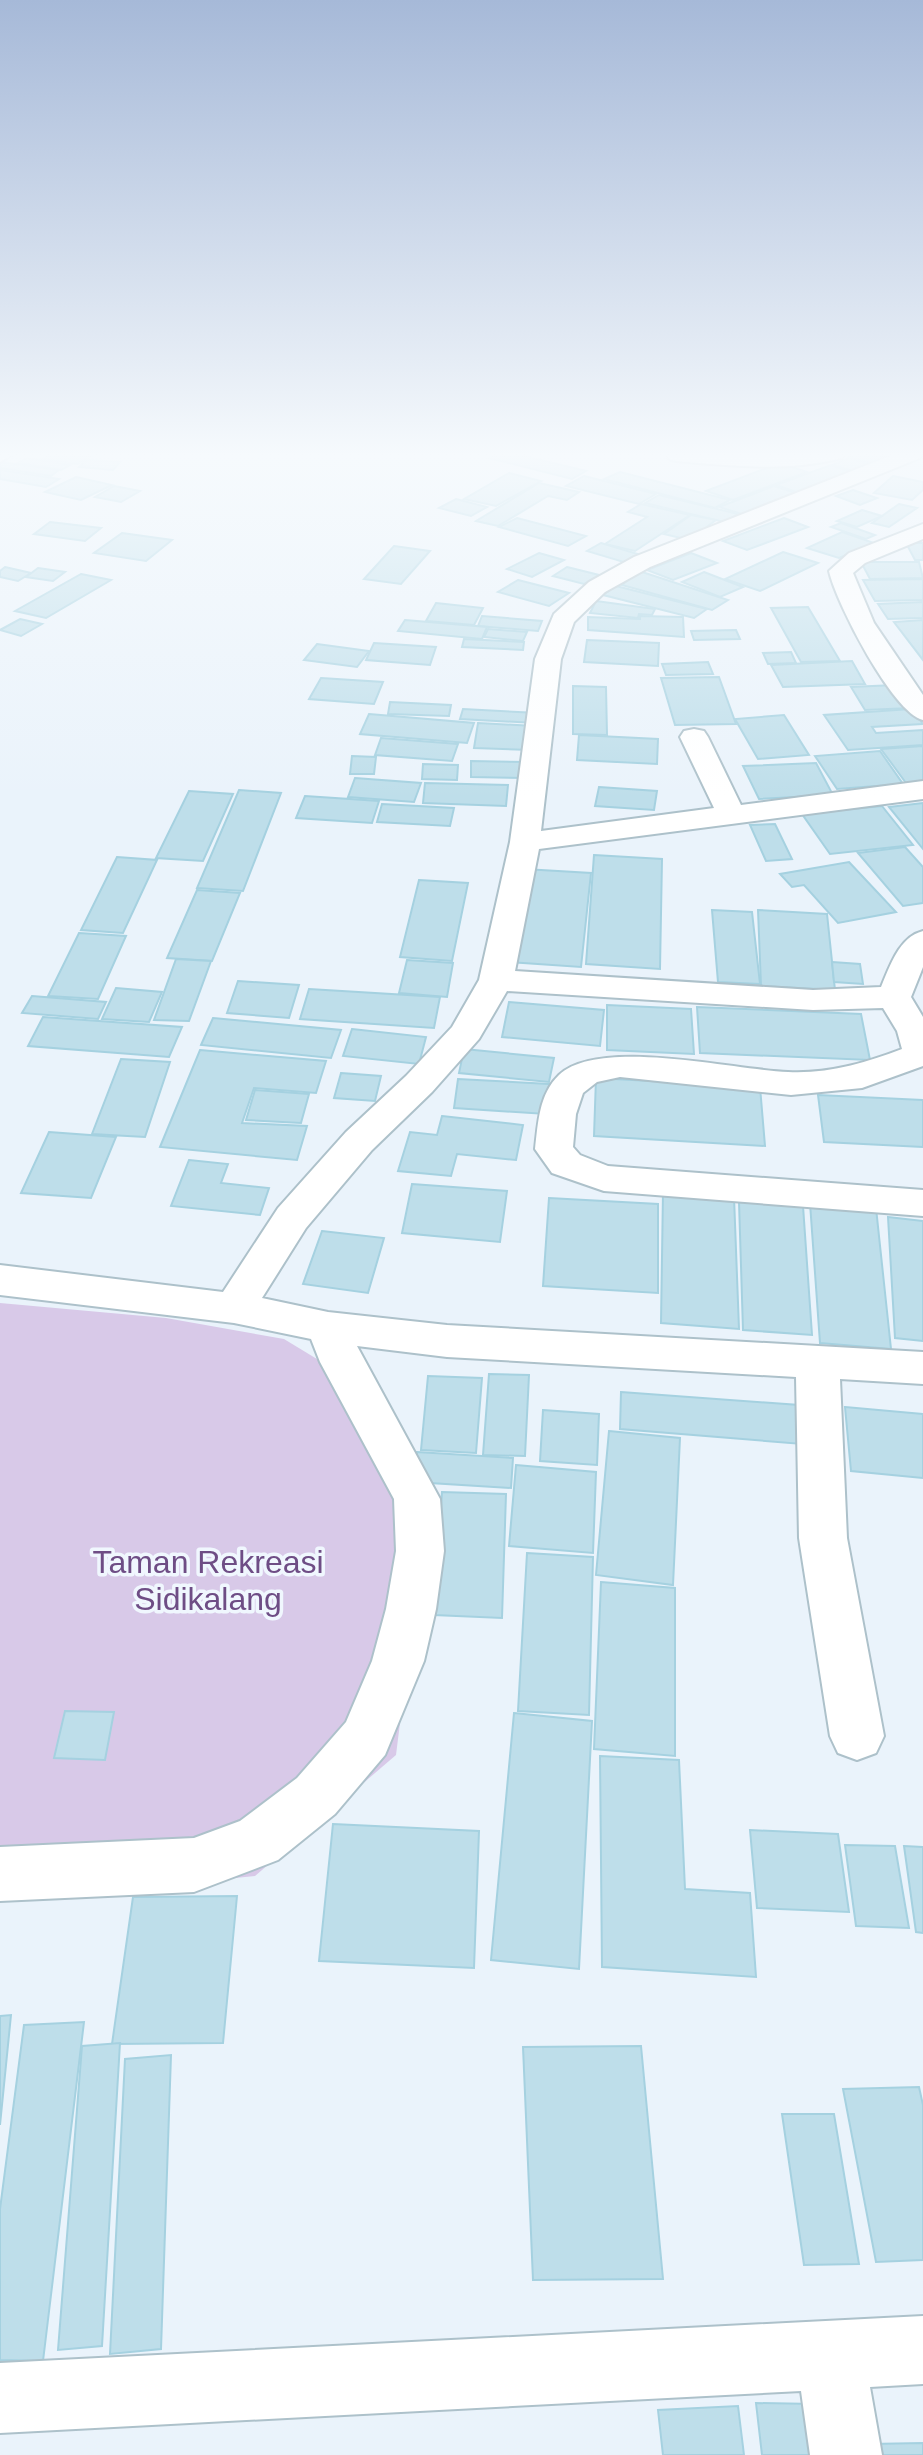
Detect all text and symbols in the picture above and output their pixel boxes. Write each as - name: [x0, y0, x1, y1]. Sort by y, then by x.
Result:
- park label: Taman Rekreasi Sidikalang: [92, 1544, 324, 1617]

